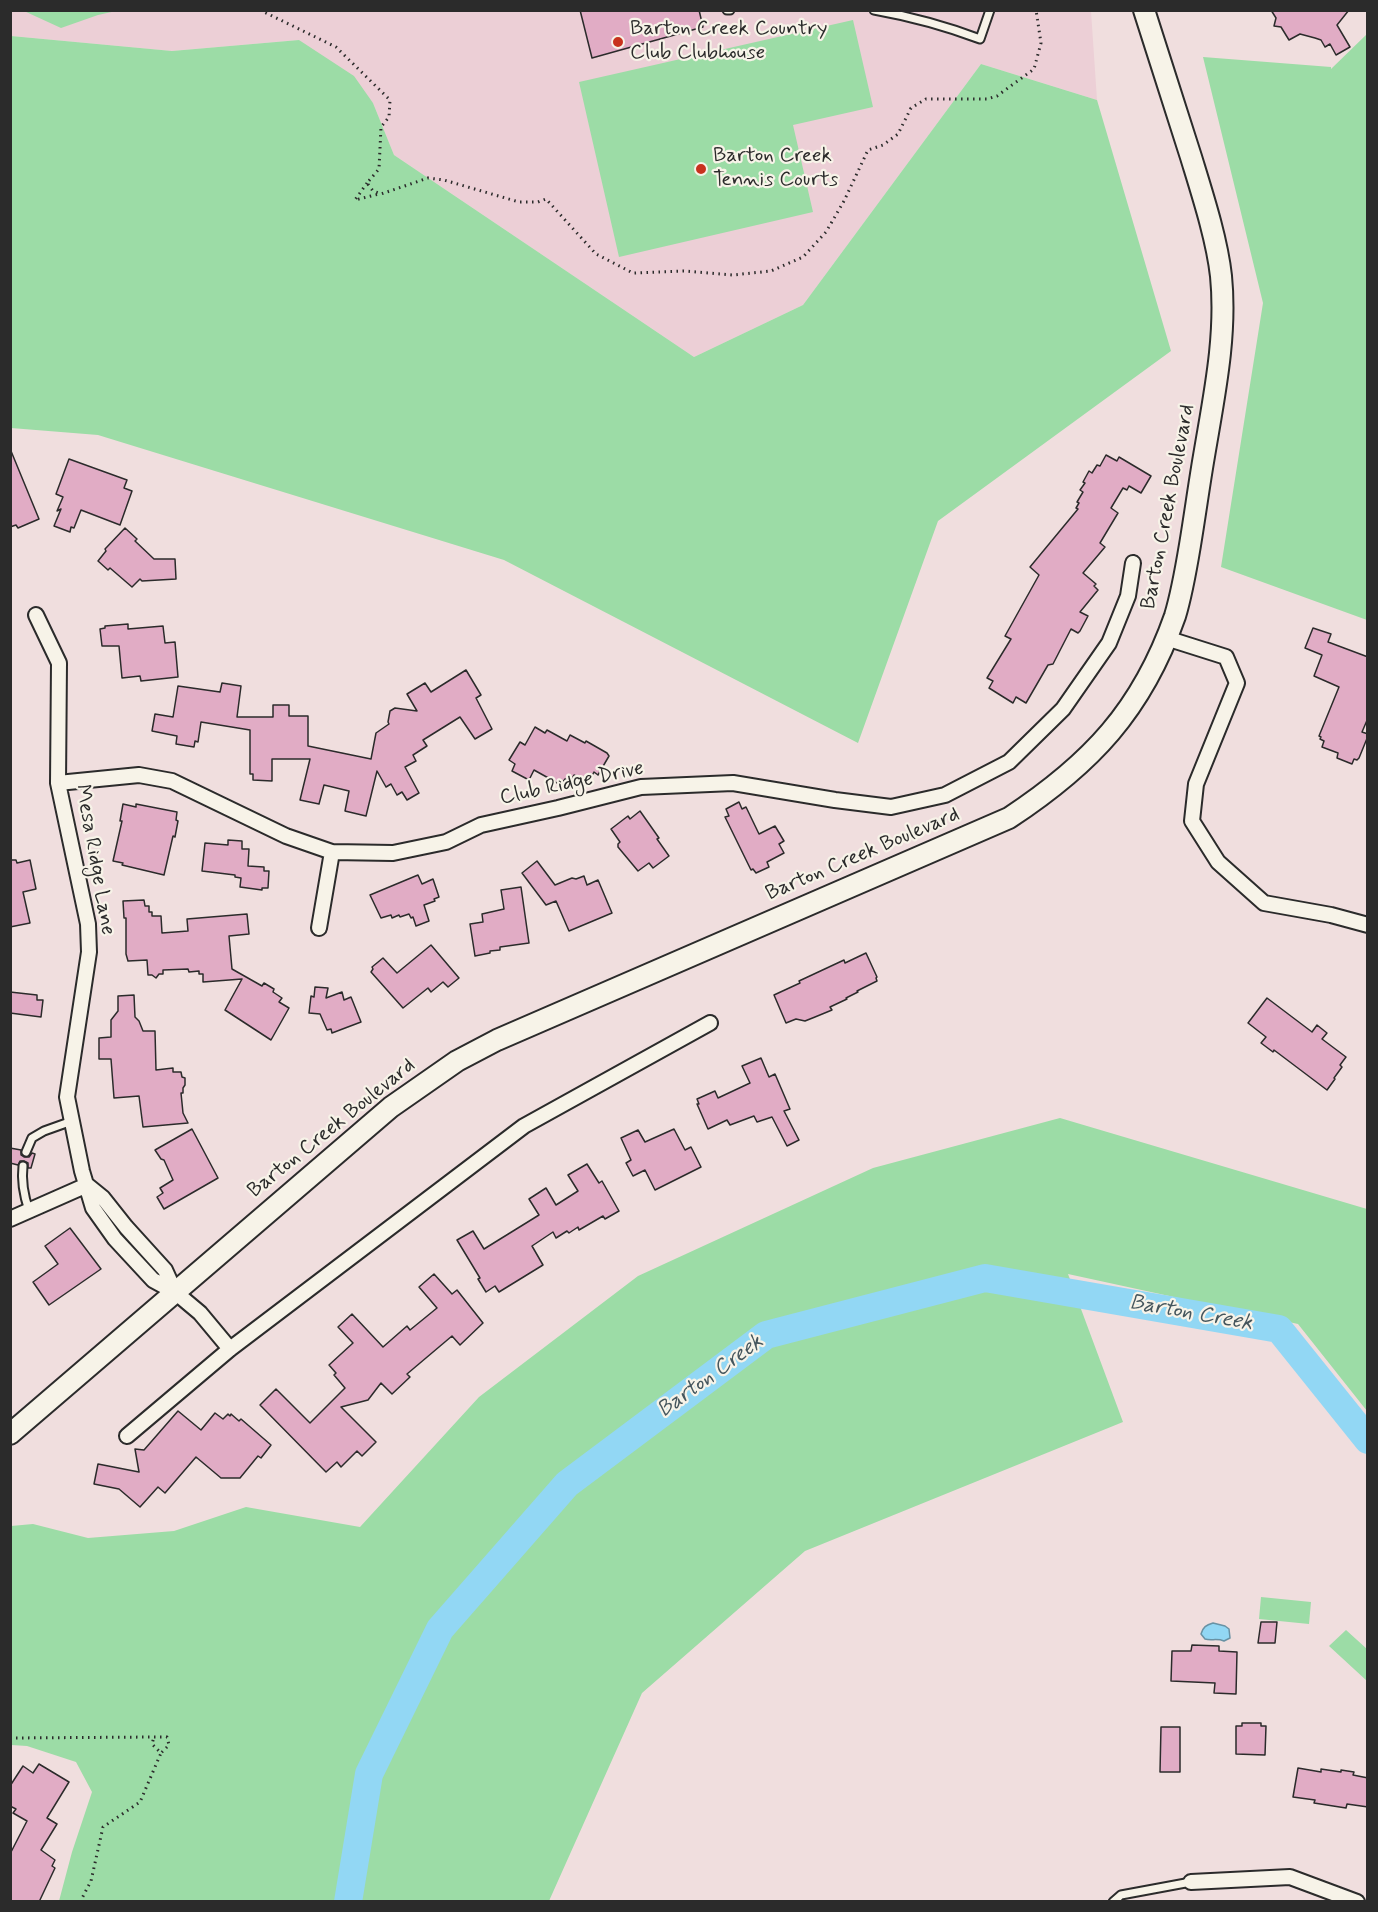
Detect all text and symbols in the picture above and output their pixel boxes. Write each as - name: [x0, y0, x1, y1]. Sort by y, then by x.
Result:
- place label: Barton Creek Country Club Clubhouse: [630, 17, 827, 67]
- marker: Barton Creek Country Club Clubhouse: [611, 35, 625, 49]
- place label: Barton Creek Tennis Courts: [713, 144, 838, 194]
- marker: Barton Creek Tennis Courts: [694, 162, 708, 176]
- street label: Barton Creek Boulevard: [1137, 403, 1201, 611]
- street label: Club Ridge Drive: [498, 756, 646, 812]
- street label: Mesa Ridge Lane: [68, 783, 120, 937]
- street label: Barton Creek Boulevard: [762, 803, 964, 907]
- street label: Barton Creek Boulevard: [243, 1054, 421, 1204]
- water label: Barton Creek: [1127, 1290, 1255, 1338]
- water label: Barton Creek: [653, 1330, 769, 1424]

